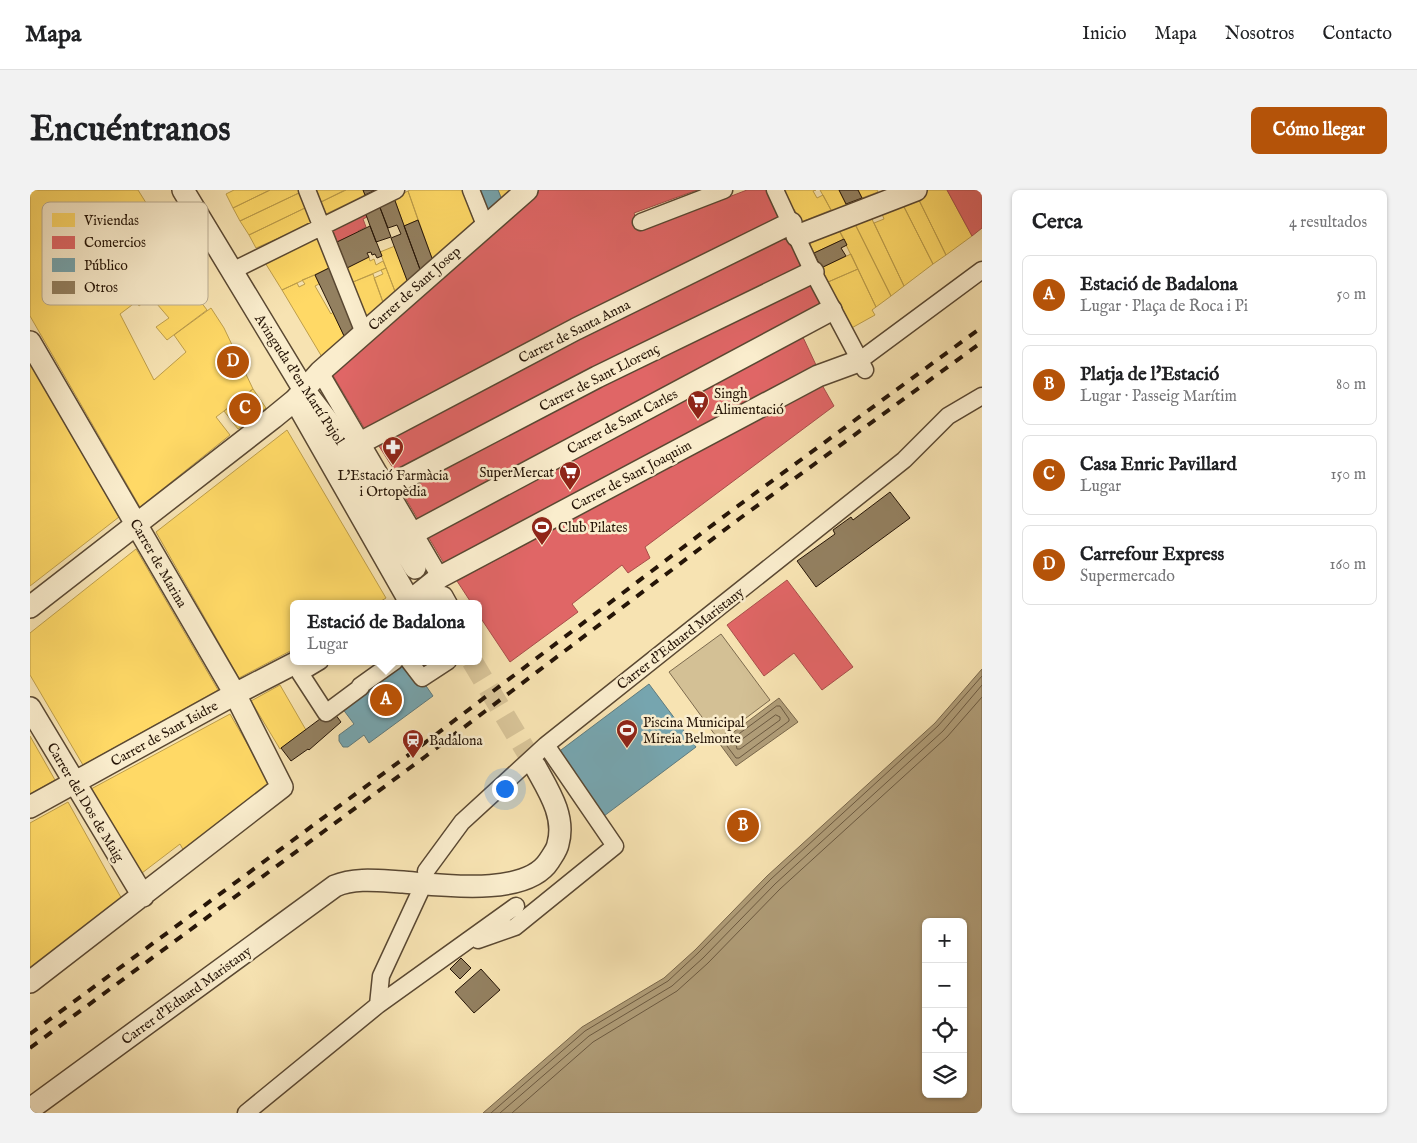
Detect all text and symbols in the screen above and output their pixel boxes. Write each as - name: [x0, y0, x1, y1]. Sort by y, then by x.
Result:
- text: Mapa: [25, 19, 81, 50]
- text: Inicio: [1082, 23, 1127, 46]
- text: Mapa: [1155, 23, 1197, 46]
- text: Nosotros: [1225, 23, 1294, 46]
- text: Contacto: [1322, 23, 1392, 46]
- button: Cómo llegar: [1251, 107, 1387, 154]
- text: Encuéntranos: [30, 108, 230, 153]
- legend: [42, 202, 208, 305]
- text: Cerca: [1032, 209, 1082, 236]
- text: Viviendas: [83, 212, 139, 230]
- text: 4 resultados: [1289, 213, 1367, 233]
- text: Comercios: [84, 234, 146, 252]
- street label: Carrer de Sant Josep: [365, 242, 465, 335]
- text: Público: [84, 257, 128, 275]
- text: Estació de Badalona: [1080, 273, 1238, 297]
- text: Otros: [84, 279, 118, 297]
- text: A: [1044, 285, 1054, 305]
- text: 50 m: [1337, 285, 1366, 305]
- street label: Carrer de Santa Anna: [516, 296, 634, 368]
- text: Lugar · Plaça de Roca i Pi: [1080, 297, 1248, 317]
- street label: Avinguda d'en Martí Pujol: [250, 310, 348, 448]
- street label: Carrer de Sant Llorenç: [536, 340, 663, 416]
- pin: D: [217, 343, 249, 381]
- text: Platja de l'Estació: [1080, 363, 1219, 387]
- text: B: [1044, 375, 1054, 395]
- text: 80 m: [1336, 375, 1366, 395]
- street label: Carrer de Sant Carles: [564, 385, 681, 459]
- place label: Singh Alimentació: [713, 385, 784, 419]
- text: Lugar · Passeig Marítim: [1080, 387, 1237, 407]
- supermarket icon: Singh Alimentació: [686, 389, 710, 420]
- pin: C: [229, 390, 261, 428]
- pharmacy icon: L'Estació Farmàcia i Ortopèdia: [381, 435, 405, 466]
- street label: Carrer de Sant Joaquim: [568, 436, 695, 515]
- text: Casa Enric Pavillard: [1080, 453, 1237, 477]
- supermarket icon: SuperMercat: [558, 460, 582, 491]
- place label: SuperMercat: [479, 464, 554, 482]
- text: C: [1043, 465, 1055, 485]
- text: 150 m: [1331, 465, 1366, 485]
- place label: L'Estació Farmàcia i Ortopèdia: [337, 467, 450, 501]
- text: Lugar: [1080, 477, 1121, 497]
- sports icon: Club Pilates: [530, 515, 554, 546]
- street label: Carrer de Marina: [125, 516, 191, 612]
- place label: Club Pilates: [558, 519, 628, 537]
- text: Carrefour Express: [1080, 543, 1224, 567]
- text: D: [1043, 555, 1055, 575]
- text: 160 m: [1330, 555, 1366, 575]
- text: Supermercado: [1080, 567, 1175, 587]
- street label: Carrer d'Eduard Maristany: [613, 583, 748, 694]
- popup: [290, 600, 482, 665]
- text: Estació de Badalona: [307, 611, 465, 635]
- text: Lugar: [307, 635, 348, 655]
- pin: A: [370, 681, 402, 719]
- street label: Carrer de Sant Isidre: [108, 697, 222, 771]
- place label: Piscina Municipal Mireia Belmonte: [643, 714, 745, 748]
- sports icon: Piscina Municipal Mireia Belmonte: [615, 718, 639, 749]
- station icon: Badalona: [401, 728, 425, 759]
- place label: Badalona: [429, 732, 484, 750]
- street label: Carrer del Dos de Maig: [42, 740, 128, 866]
- your location: [492, 776, 518, 802]
- pin: B: [727, 807, 759, 845]
- map controls: [922, 918, 967, 1098]
- button: +: [922, 918, 967, 963]
- street label: Carrer d'Eduard Maristany: [118, 942, 255, 1049]
- button: −: [922, 963, 967, 1008]
- button: locate: [922, 1008, 967, 1053]
- button: layers: [922, 1053, 967, 1098]

